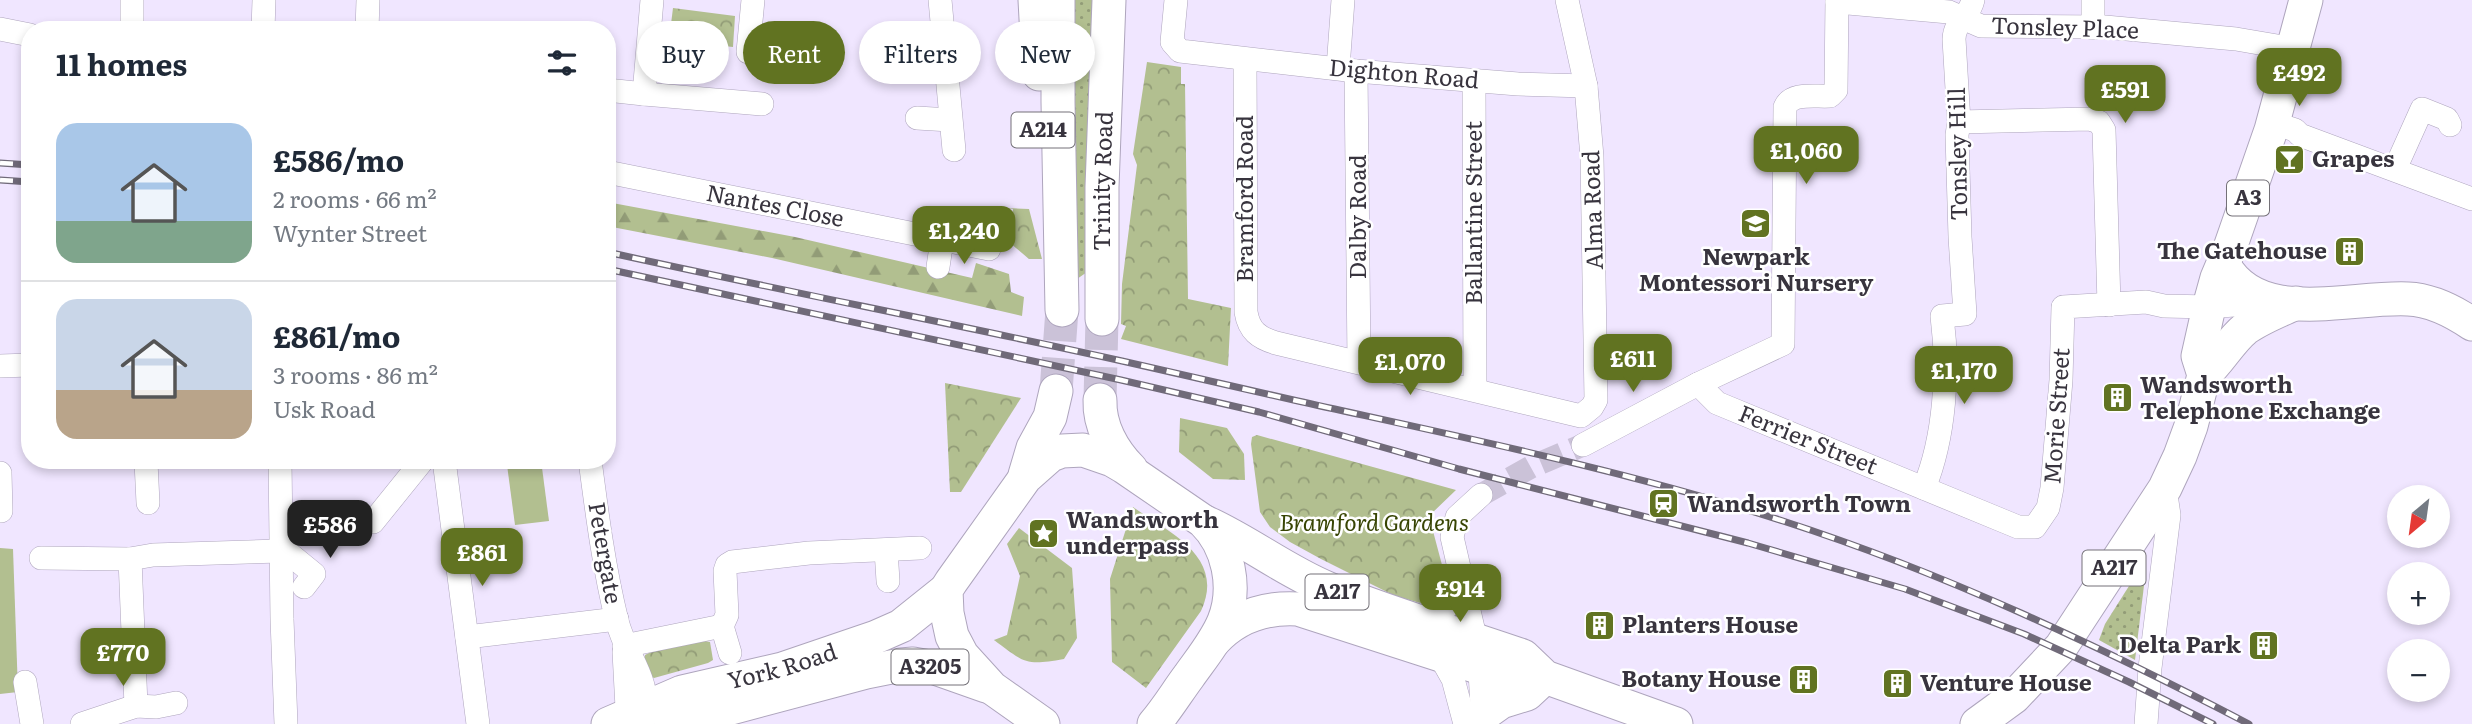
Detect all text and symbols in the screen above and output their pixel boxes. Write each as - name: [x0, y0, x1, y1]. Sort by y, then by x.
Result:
- street label: Tonsley Place: [1991, 6, 2140, 46]
- chip: Buy: [637, 21, 729, 84]
- chip: Rent: [743, 21, 845, 84]
- chip: Filters: [859, 21, 981, 84]
- chip: New: [995, 21, 1095, 84]
- text: 11 homes: [56, 41, 187, 85]
- icon: filters: [543, 44, 581, 82]
- pin: £492: [2258, 48, 2340, 108]
- street label: Dighton Road: [1328, 49, 1481, 95]
- text: £492: [2273, 54, 2326, 88]
- pin: £591: [2084, 66, 2166, 125]
- text: £591: [2101, 71, 2149, 105]
- street label: Tonsley Hill: [1938, 87, 1974, 221]
- street label: Trinity Road: [1083, 110, 1120, 251]
- road number: A214: [1012, 113, 1074, 148]
- street label: Bramford Road: [1226, 115, 1260, 283]
- street label: Ballantine Street: [1455, 120, 1489, 305]
- pin: £1,060: [1749, 127, 1863, 186]
- text: £1,060: [1770, 132, 1842, 166]
- text: £586/mo: [273, 137, 404, 181]
- place label: Grapes: [2312, 140, 2395, 174]
- bar icon: Grapes: [2272, 142, 2306, 176]
- street label: Alma Road: [1572, 150, 1610, 270]
- icon: home: [112, 151, 196, 235]
- street label: Dalby Road: [1339, 155, 1373, 279]
- street label: Nantes Close: [704, 174, 847, 234]
- road number: A3: [2227, 180, 2269, 216]
- text: 2 rooms · 66 m²: [273, 181, 437, 215]
- pin: £1,240: [907, 206, 1021, 266]
- school or university icon: Newpark Montessori Nursery: [1739, 206, 1773, 240]
- text: £1,240: [928, 212, 1000, 246]
- text: Wynter Street: [273, 215, 427, 249]
- place label: The Gatehouse: [2157, 232, 2327, 266]
- building icon: The Gatehouse: [2333, 234, 2367, 268]
- place label: Newpark Montessori Nursery: [1639, 238, 1873, 298]
- text: £861/mo: [273, 313, 400, 357]
- icon: home: [112, 327, 196, 411]
- pin: £611: [1592, 334, 1674, 394]
- pin: £1,070: [1353, 338, 1467, 397]
- text: £611: [1610, 340, 1656, 374]
- text: £1,070: [1374, 343, 1446, 377]
- pin: £1,170: [1907, 346, 2021, 406]
- street label: Morie Street: [2033, 346, 2077, 485]
- text: £1,170: [1931, 352, 1997, 386]
- text: 3 rooms · 86 m²: [273, 357, 438, 391]
- place label: Wandsworth Telephone Exchange: [2140, 366, 2380, 426]
- building icon: Wandsworth Telephone Exchange: [2100, 381, 2134, 415]
- text: Usk Road: [273, 391, 376, 425]
- street label: Ferrier Street: [1734, 395, 1884, 482]
- place label: Wandsworth Town: [1687, 485, 1911, 519]
- north arrow: [2387, 485, 2450, 548]
- map controls: [2387, 485, 2450, 702]
- station icon: Wandsworth Town: [1647, 487, 1681, 521]
- street label: Petergate: [581, 499, 633, 606]
- pin: £586: [289, 500, 371, 560]
- place label: Wandsworth underpass: [1066, 501, 1219, 561]
- park label: Bramford Gardens: [1279, 504, 1469, 538]
- text: £586: [303, 506, 357, 540]
- place icon: Wandsworth underpass: [1026, 516, 1060, 550]
- pin: £861: [441, 528, 523, 588]
- text: £861: [457, 534, 507, 568]
- road number: A217: [2082, 550, 2146, 586]
- button: +: [2387, 562, 2450, 625]
- pin: £914: [1419, 564, 1501, 624]
- text: £914: [1435, 570, 1485, 604]
- road number: A217: [1306, 574, 1368, 610]
- place label: Planters House: [1622, 606, 1798, 640]
- building icon: Planters House: [1582, 608, 1616, 642]
- place label: Delta Park: [2119, 626, 2242, 660]
- pin: £770: [82, 628, 164, 688]
- building icon: Delta Park: [2247, 628, 2281, 662]
- street label: York Road: [724, 633, 841, 696]
- text: £770: [96, 634, 150, 668]
- button: −: [2387, 639, 2450, 702]
- road number: A3205: [892, 650, 968, 684]
- place label: Botany House: [1621, 660, 1781, 694]
- building icon: Botany House: [1787, 662, 1821, 696]
- place label: Venture House: [1920, 664, 2092, 698]
- building icon: Venture House: [1880, 666, 1914, 700]

